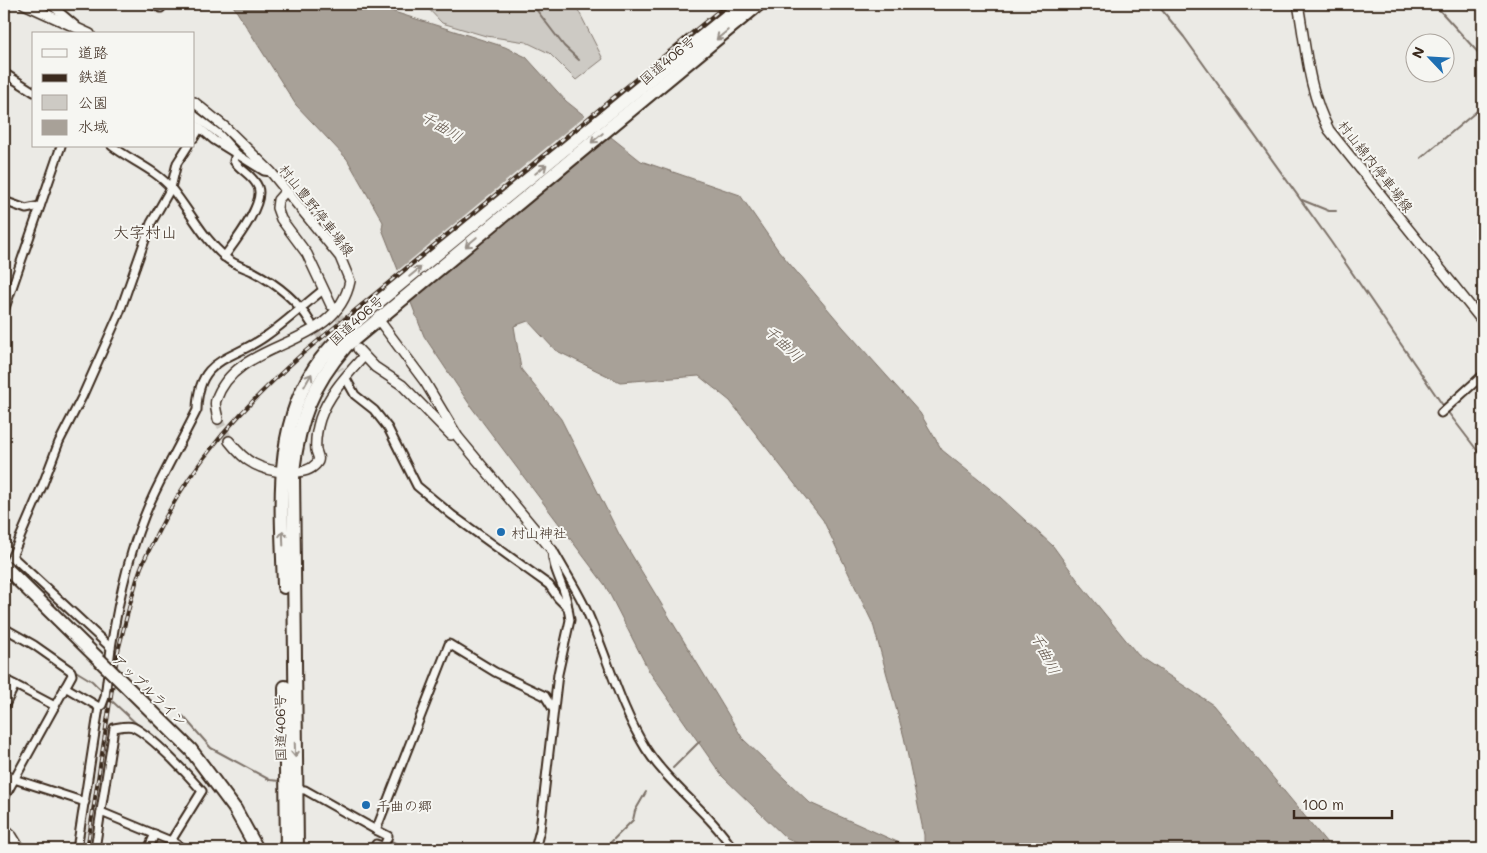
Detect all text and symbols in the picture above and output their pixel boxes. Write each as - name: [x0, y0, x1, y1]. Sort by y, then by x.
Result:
- one-way arrow: [716, 29, 729, 40]
- street label: 国道406号: [635, 31, 699, 89]
- legend: [32, 32, 195, 148]
- north arrow: [1404, 32, 1454, 82]
- text: 道路: [78, 42, 108, 62]
- text: N: [1407, 43, 1429, 61]
- text: 鉄道: [78, 66, 108, 86]
- text: 公園: [78, 92, 108, 112]
- water label: 千曲川: [418, 106, 466, 146]
- text: 水域: [78, 116, 108, 136]
- street label: 村山綿内停車場線: [1334, 116, 1418, 216]
- one-way arrow: [590, 133, 603, 144]
- street label: 村山豊野停車場線: [275, 160, 359, 260]
- one-way arrow: [534, 164, 547, 175]
- district label: 大字村山: [113, 221, 177, 242]
- one-way arrow: [465, 236, 478, 247]
- one-way arrow: [408, 267, 421, 278]
- street label: 国道406号: [325, 290, 387, 350]
- water label: 千曲川: [761, 320, 807, 366]
- one-way arrow: [303, 373, 313, 388]
- place label: 村山神社: [511, 523, 567, 542]
- marker: 村山神社: [495, 526, 507, 538]
- one-way arrow: [278, 530, 288, 546]
- water label: 千曲川: [1027, 628, 1065, 678]
- street label: アップルライン: [109, 650, 191, 730]
- street label: 国道406号: [270, 694, 290, 762]
- one-way arrow: [290, 742, 300, 758]
- scale bar: [1294, 788, 1392, 820]
- text: 100 m: [1302, 794, 1344, 814]
- place label: 千曲の郷: [376, 796, 432, 815]
- marker: 千曲の郷: [360, 799, 372, 811]

